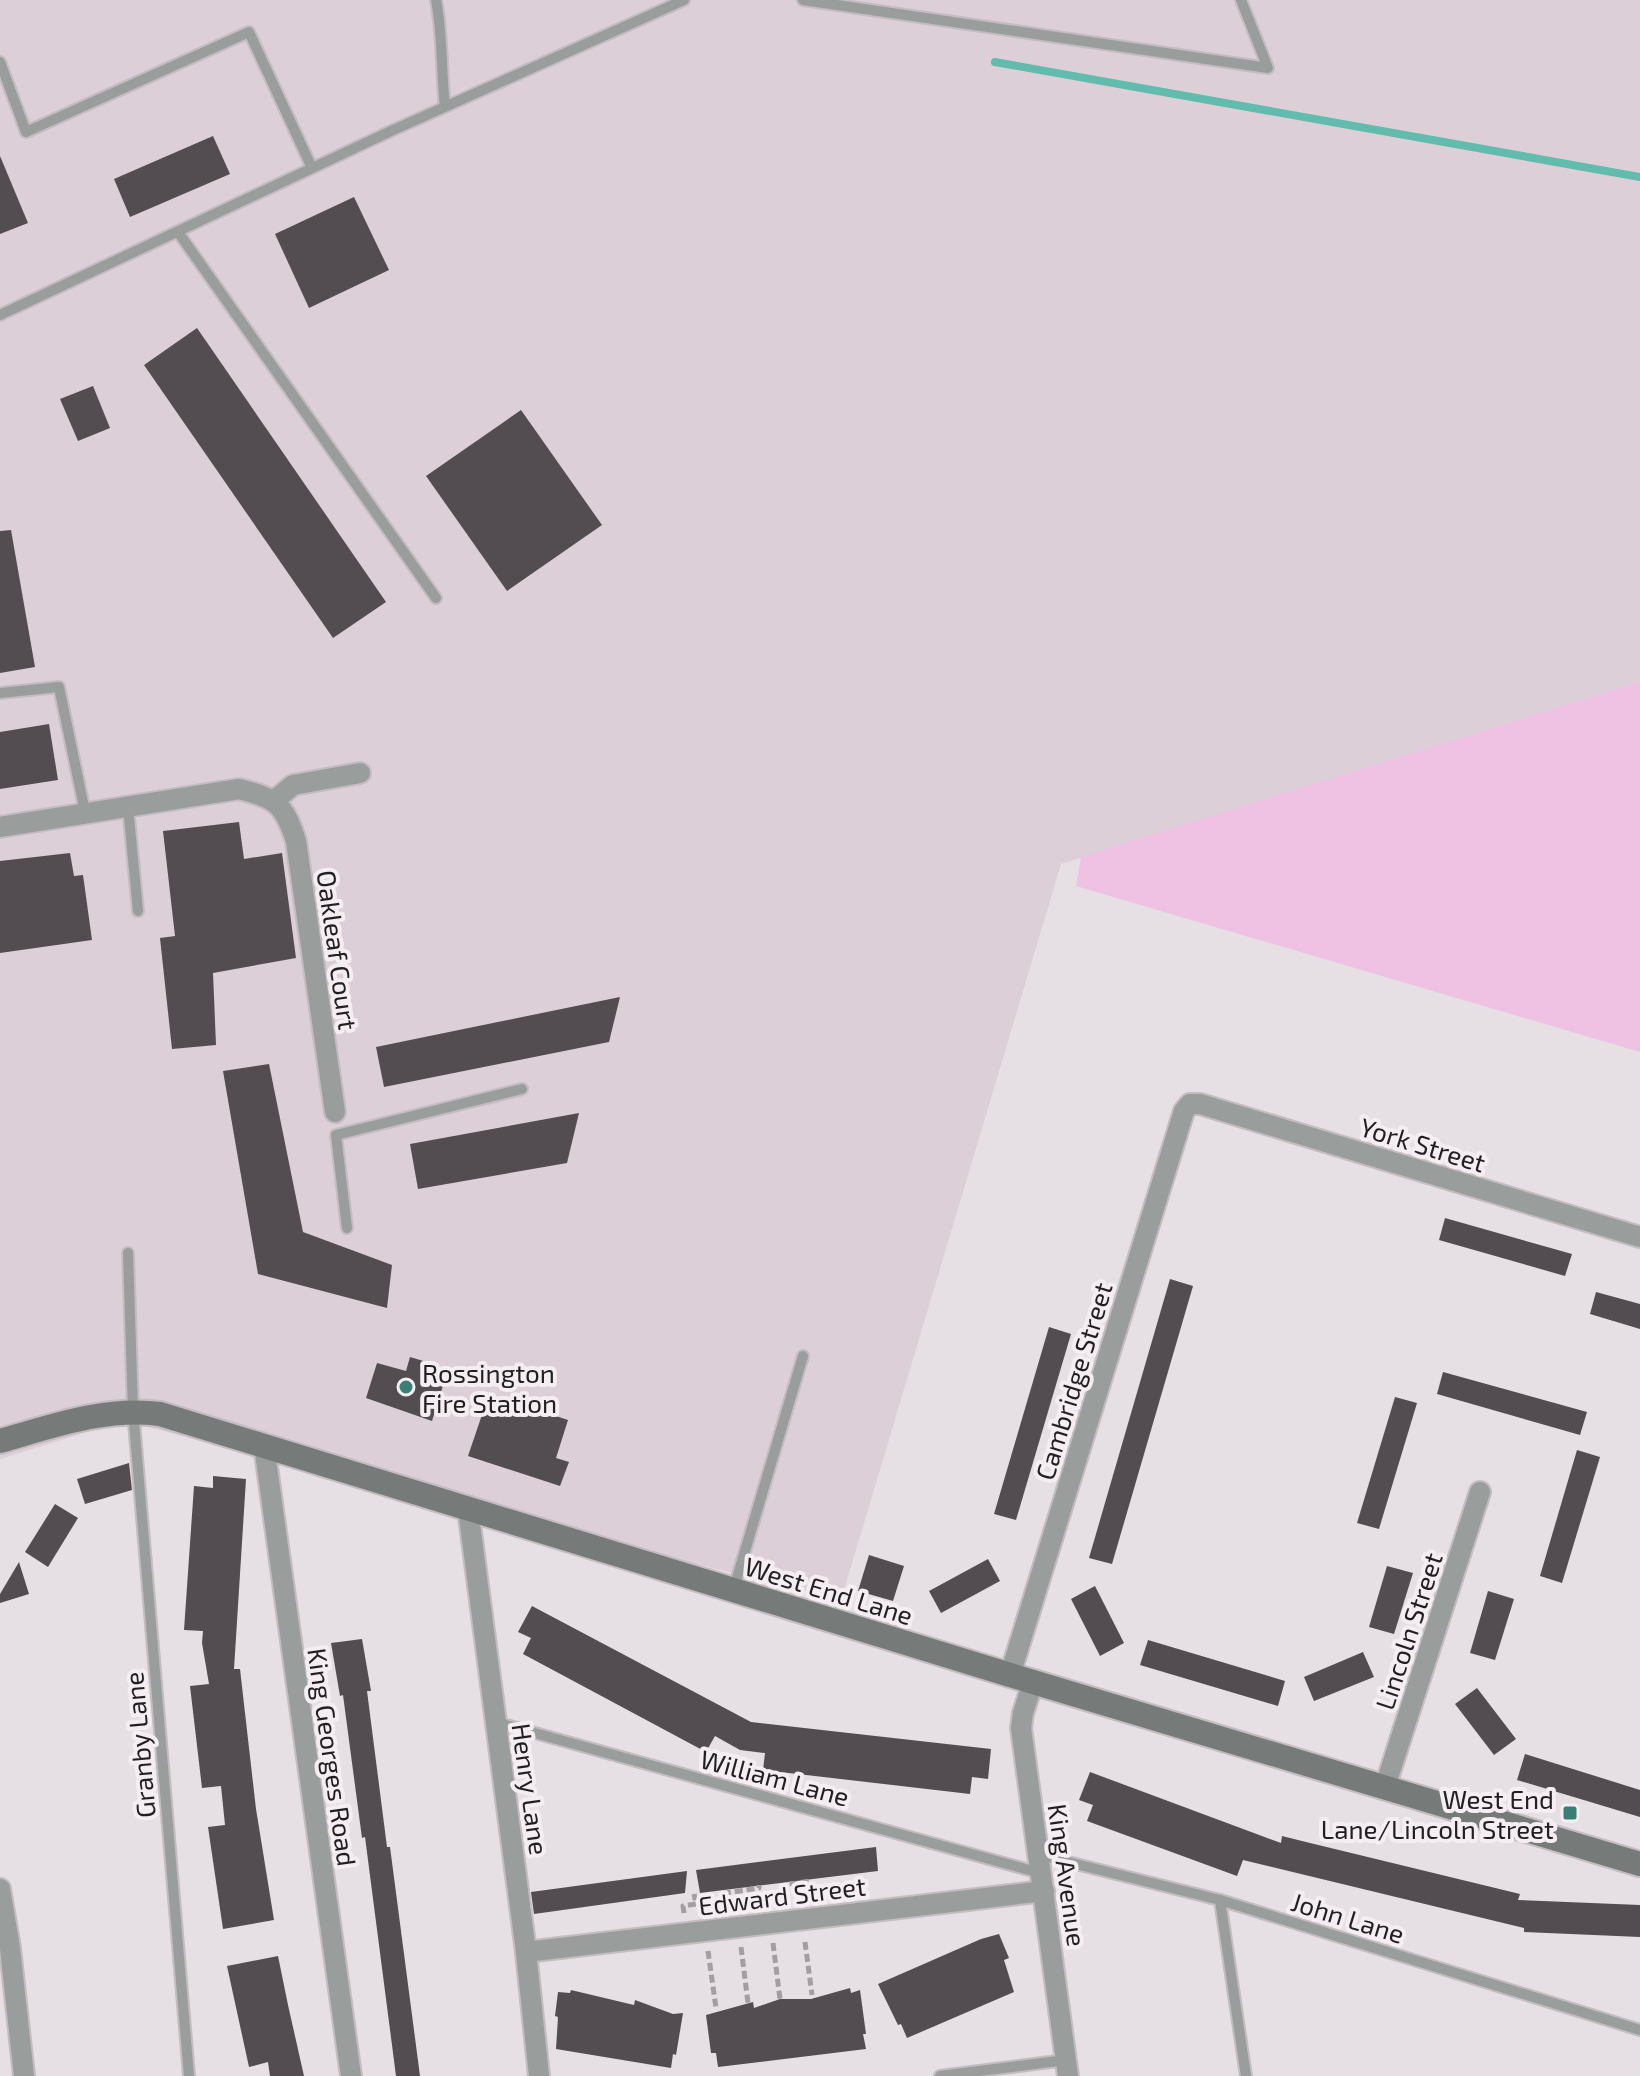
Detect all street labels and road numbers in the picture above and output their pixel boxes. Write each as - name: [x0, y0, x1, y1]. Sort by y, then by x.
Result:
- street label: Oakleaf Court: [311, 868, 365, 1032]
- street label: York Street: [1357, 1110, 1489, 1178]
- street label: Cambridge Street: [1028, 1278, 1118, 1484]
- street label: Lincoln Street: [1368, 1549, 1448, 1713]
- street label: West End Lane: [741, 1550, 917, 1630]
- street label: King Georges Road: [302, 1646, 364, 1868]
- street label: Granby Lane: [117, 1671, 161, 1819]
- street label: Henry Lane: [506, 1721, 556, 1857]
- street label: William Lane: [697, 1742, 853, 1812]
- street label: King Avenue: [1043, 1802, 1093, 1948]
- street label: Edward Street: [697, 1869, 867, 1921]
- street label: John Lane: [1288, 1885, 1408, 1949]

